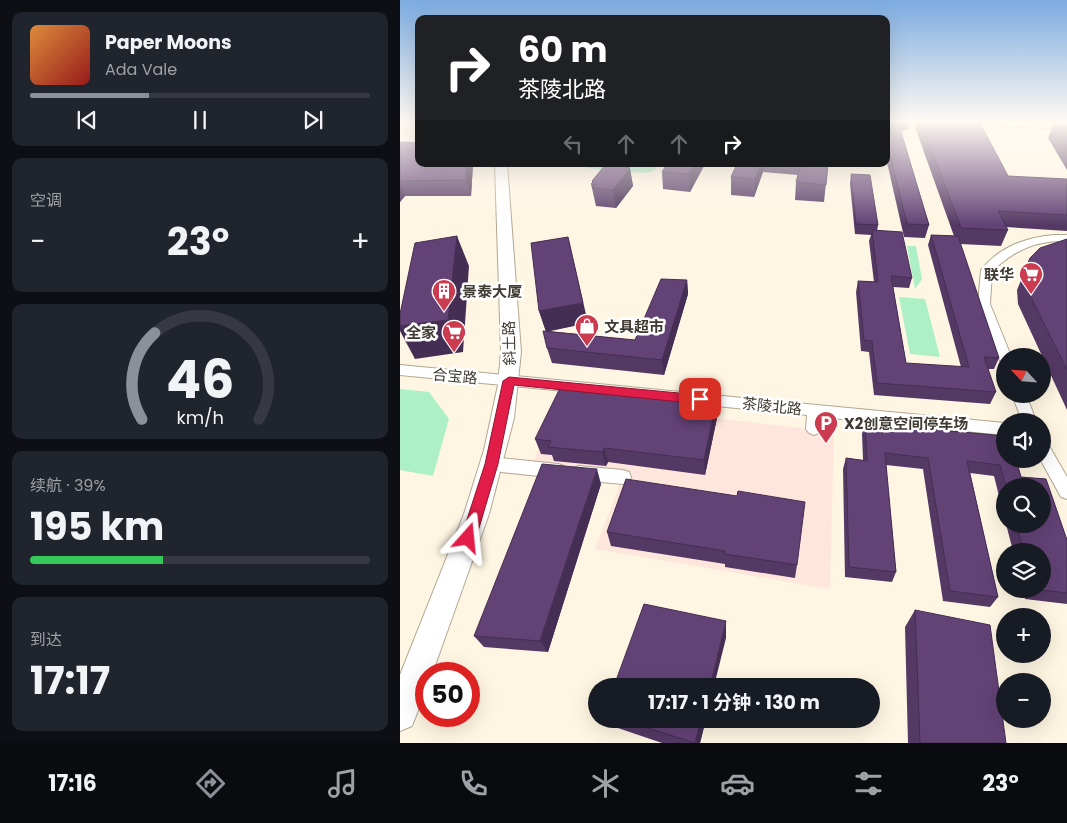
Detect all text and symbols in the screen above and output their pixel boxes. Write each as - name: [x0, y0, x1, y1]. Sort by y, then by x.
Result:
- text: 60 m: [518, 25, 608, 74]
- text: Paper Moons: [105, 29, 232, 56]
- icon: right: [435, 35, 500, 100]
- text: Ada Vale: [105, 58, 177, 81]
- text: 茶陵北路: [518, 74, 606, 105]
- icon: previous: [73, 106, 101, 134]
- icon: pause: [186, 106, 214, 134]
- icon: next: [299, 106, 327, 134]
- icon: left: [559, 130, 587, 158]
- icon: ahead: [612, 130, 640, 158]
- icon: ahead: [665, 130, 693, 158]
- icon: right: [718, 130, 746, 158]
- text: 空调: [30, 189, 62, 212]
- text: 23°: [167, 215, 229, 268]
- text: −: [30, 222, 45, 261]
- text: +: [351, 222, 370, 261]
- supermarket icon: 联华: [1018, 261, 1044, 295]
- place label: 联华: [984, 264, 1014, 285]
- building icon: 景泰大厦: [431, 278, 457, 312]
- place label: 景泰大厦: [462, 281, 522, 302]
- shop icon: 文具超市: [574, 313, 600, 347]
- place label: 文具超市: [604, 316, 664, 337]
- supermarket icon: 全家: [441, 319, 467, 353]
- street label: 斜土路: [498, 320, 520, 366]
- place label: 全家: [406, 322, 436, 343]
- text: 46: [166, 343, 234, 416]
- north arrow: [996, 348, 1051, 402]
- map controls: [996, 348, 1051, 728]
- street label: 合宝路: [432, 364, 478, 388]
- pin: [679, 378, 721, 420]
- icon: arrive: [686, 385, 714, 413]
- street label: 茶陵北路: [741, 392, 803, 420]
- text: km/h: [176, 405, 224, 430]
- parking icon: X2创意空间停车场: [813, 410, 839, 444]
- place label: X2创意空间停车场: [844, 413, 968, 434]
- button: sound: [996, 413, 1051, 468]
- text: 续航 · 39%: [30, 474, 106, 497]
- button: search: [996, 478, 1051, 533]
- text: 195 km: [30, 500, 164, 553]
- position arrow: [441, 511, 493, 563]
- button: layers: [996, 543, 1051, 598]
- button: +: [996, 608, 1051, 663]
- text: 到达: [30, 628, 62, 651]
- text: 17:17: [30, 654, 110, 707]
- speed limit sign: 50: [415, 662, 480, 727]
- button: −: [996, 673, 1051, 728]
- text: 17:17 · 1 分钟 · 130 m: [648, 689, 820, 716]
- icon: directions: [193, 766, 228, 801]
- icon: music: [325, 766, 360, 801]
- icon: phone: [456, 766, 491, 801]
- icon: climate: [588, 766, 623, 801]
- icon: car: [720, 766, 755, 801]
- icon: filters: [851, 766, 886, 801]
- text: 17:16: [48, 768, 97, 799]
- text: 23°: [983, 768, 1019, 799]

